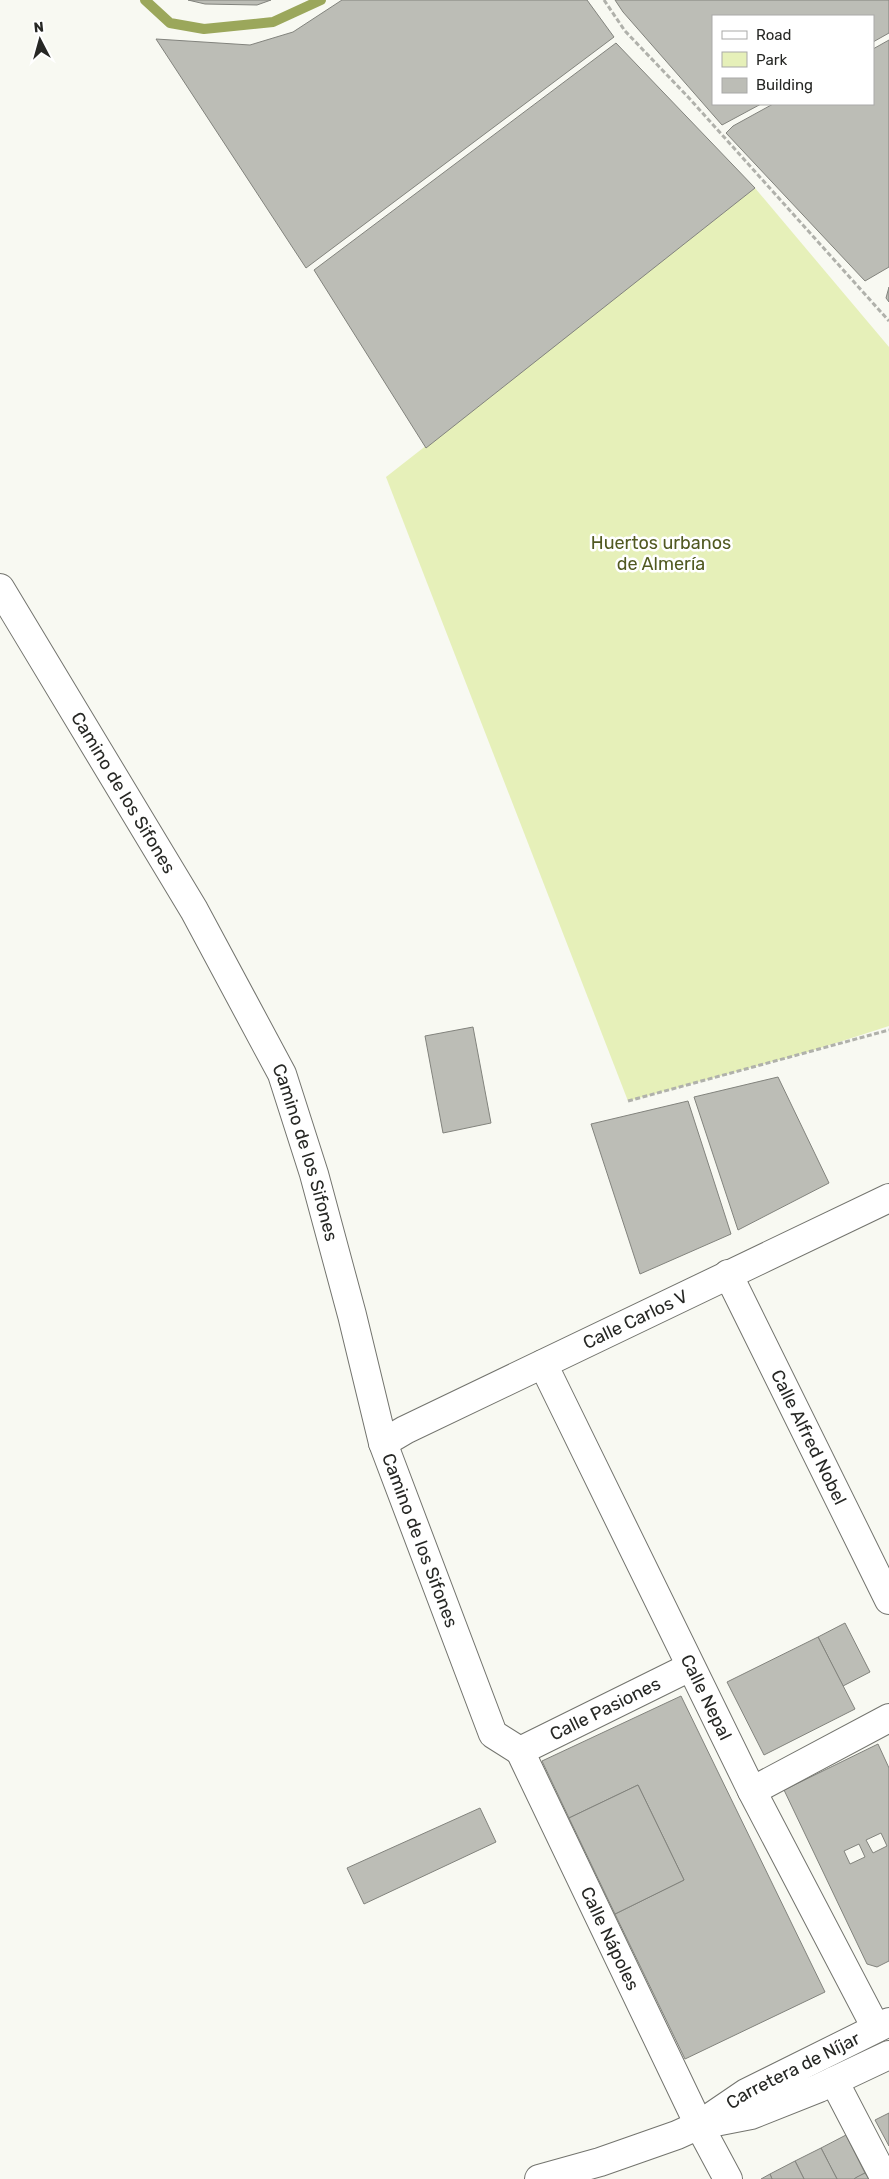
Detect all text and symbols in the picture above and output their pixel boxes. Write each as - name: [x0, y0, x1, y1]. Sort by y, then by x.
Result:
- north arrow: [15, 15, 65, 65]
- legend: [712, 15, 874, 105]
- text: N: [33, 19, 45, 37]
- text: Road: [756, 26, 792, 44]
- text: Park: [756, 51, 787, 69]
- text: Building: [756, 76, 813, 94]
- park label: Huertos urbanos de Almería: [591, 532, 731, 575]
- street label: Camino de los Sifones: [66, 708, 180, 877]
- street label: Camino de los Sifones: [267, 1060, 343, 1244]
- street label: Calle Carlos V: [579, 1285, 692, 1354]
- street label: Calle Alfred Nobel: [766, 1366, 851, 1508]
- street label: Camino de los Sifones: [377, 1450, 463, 1631]
- street label: Calle Nepal: [676, 1651, 736, 1744]
- street label: Calle Pasiones: [546, 1672, 664, 1745]
- street label: Calle Nápoles: [576, 1883, 644, 1994]
- street label: Carretera de Níjar: [722, 2027, 864, 2114]

